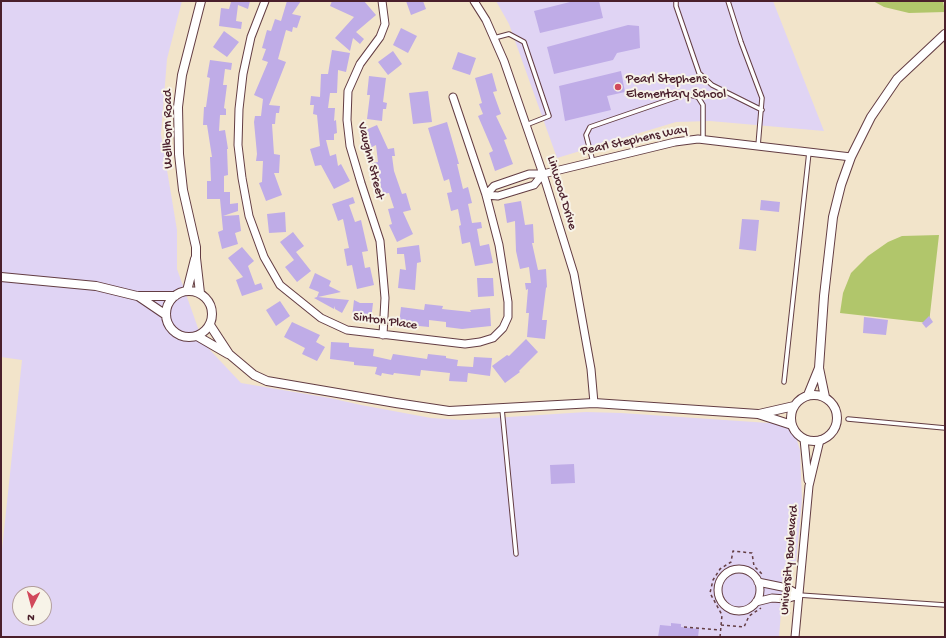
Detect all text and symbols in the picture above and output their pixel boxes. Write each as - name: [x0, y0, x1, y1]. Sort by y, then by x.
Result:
- place label: Pearl Stephens Elementary School: [626, 72, 726, 103]
- marker: Pearl Stephens Elementary School: [613, 82, 623, 92]
- street label: Wellborn Road: [161, 89, 177, 169]
- street label: Vaughn Street: [353, 121, 387, 201]
- street label: Pearl Stephens Way: [579, 122, 689, 160]
- street label: Linwood Drive: [542, 154, 580, 232]
- street label: Sinton Place: [352, 310, 418, 334]
- street label: University Boulevard: [777, 504, 803, 616]
- north arrow: [12, 586, 52, 626]
- text: N: [27, 611, 35, 623]

